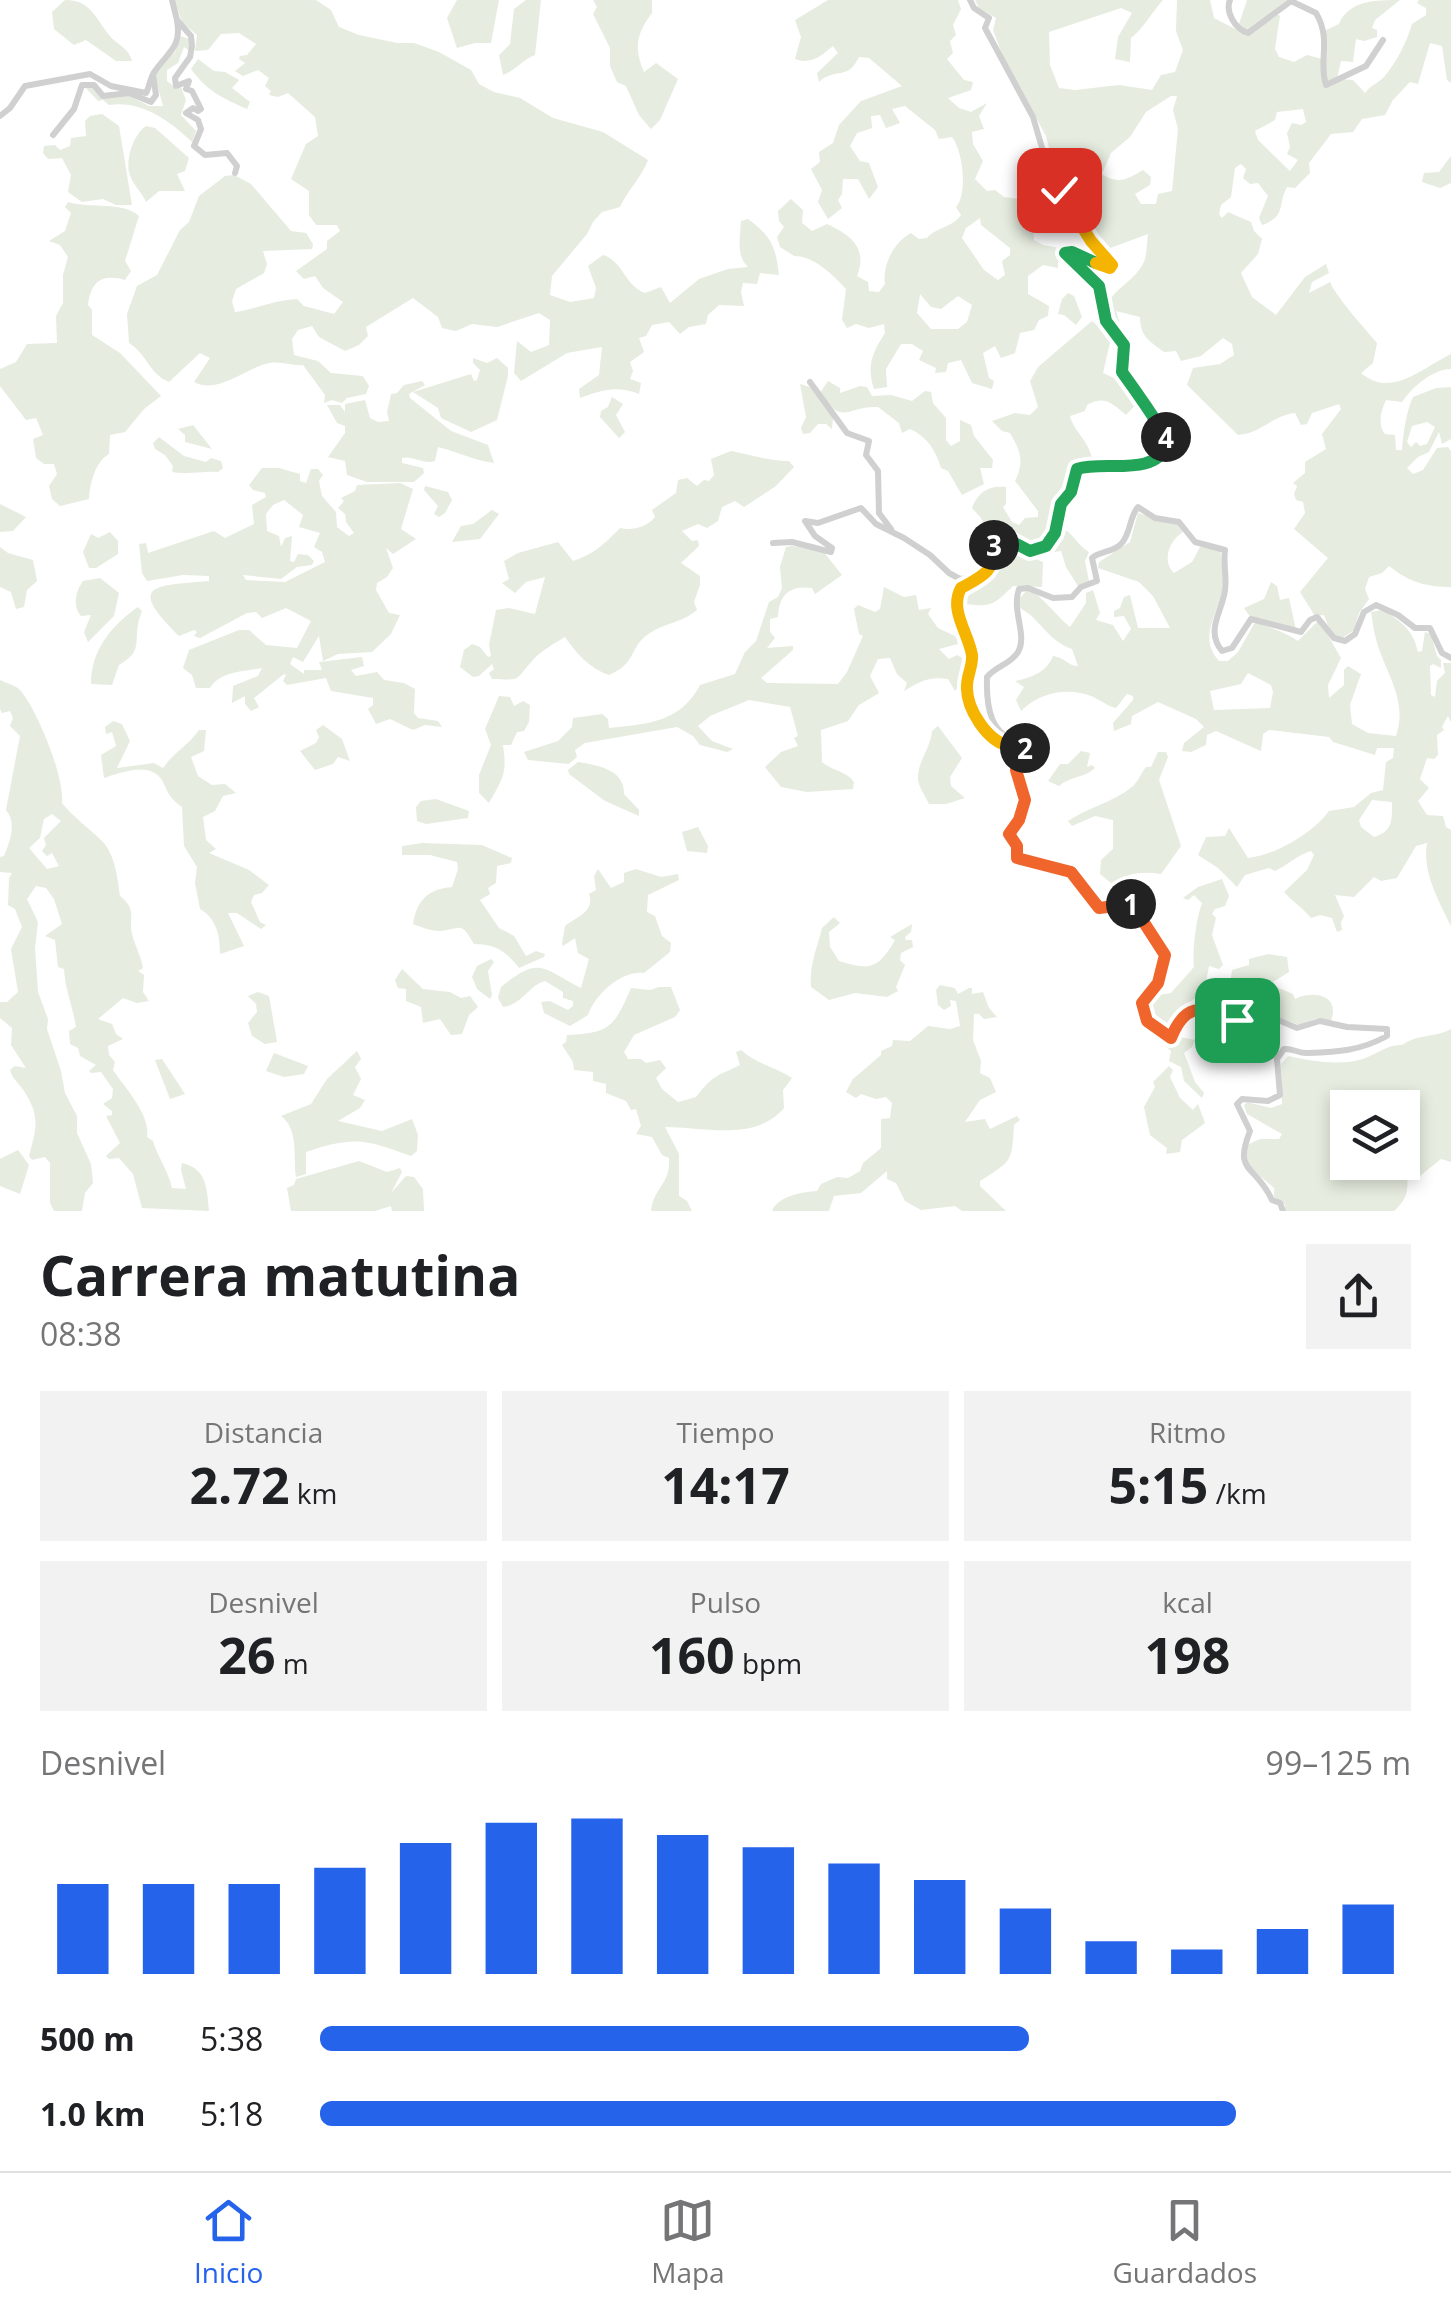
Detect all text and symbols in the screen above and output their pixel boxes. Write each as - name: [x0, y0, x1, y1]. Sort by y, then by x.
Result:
- pin: [1017, 148, 1102, 233]
- icon: check: [1032, 163, 1087, 218]
- pin: 4: [1141, 412, 1191, 462]
- text: 4: [1158, 418, 1174, 456]
- pin: 3: [969, 520, 1019, 570]
- text: 3: [986, 526, 1002, 564]
- pin: 2: [1000, 723, 1050, 773]
- text: 2: [1017, 729, 1033, 767]
- pin: 1: [1106, 879, 1156, 929]
- text: 1: [1123, 885, 1139, 923]
- pin: [1195, 978, 1280, 1063]
- icon: arrive: [1210, 993, 1265, 1048]
- map controls: [1330, 1090, 1420, 1180]
- button: layers: [1330, 1090, 1420, 1180]
- text: Carrera matutina: [40, 1237, 520, 1312]
- button: share: [1306, 1244, 1411, 1349]
- text: 08:38: [40, 1312, 122, 1355]
- text: Distancia: [204, 1413, 323, 1451]
- text: Tiempo: [676, 1413, 775, 1451]
- text: Ritmo: [1149, 1413, 1226, 1451]
- text: 2.72: [190, 1451, 290, 1519]
- text: 14:17: [661, 1451, 790, 1519]
- text: 5:15: [1108, 1451, 1208, 1519]
- text: km: [290, 1474, 337, 1512]
- text: /km: [1208, 1474, 1267, 1512]
- text: Desnivel: [208, 1583, 319, 1621]
- text: Pulso: [690, 1583, 761, 1621]
- text: kcal: [1162, 1583, 1213, 1621]
- text: 26: [218, 1621, 275, 1689]
- text: 160: [649, 1621, 735, 1689]
- text: 198: [1145, 1621, 1230, 1689]
- text: m: [275, 1644, 309, 1682]
- text: bpm: [735, 1644, 802, 1682]
- text: Desnivel: [40, 1741, 166, 1784]
- text: 99–125 m: [1266, 1741, 1411, 1784]
- text: 500 m: [40, 2017, 135, 2060]
- text: 5:38: [200, 2017, 263, 2060]
- text: 1.0 km: [40, 2092, 145, 2135]
- text: 5:18: [200, 2092, 263, 2135]
- tab: Inicio: [194, 2193, 263, 2291]
- tab: Mapa: [651, 2193, 725, 2291]
- tab: Guardados: [1113, 2193, 1257, 2291]

